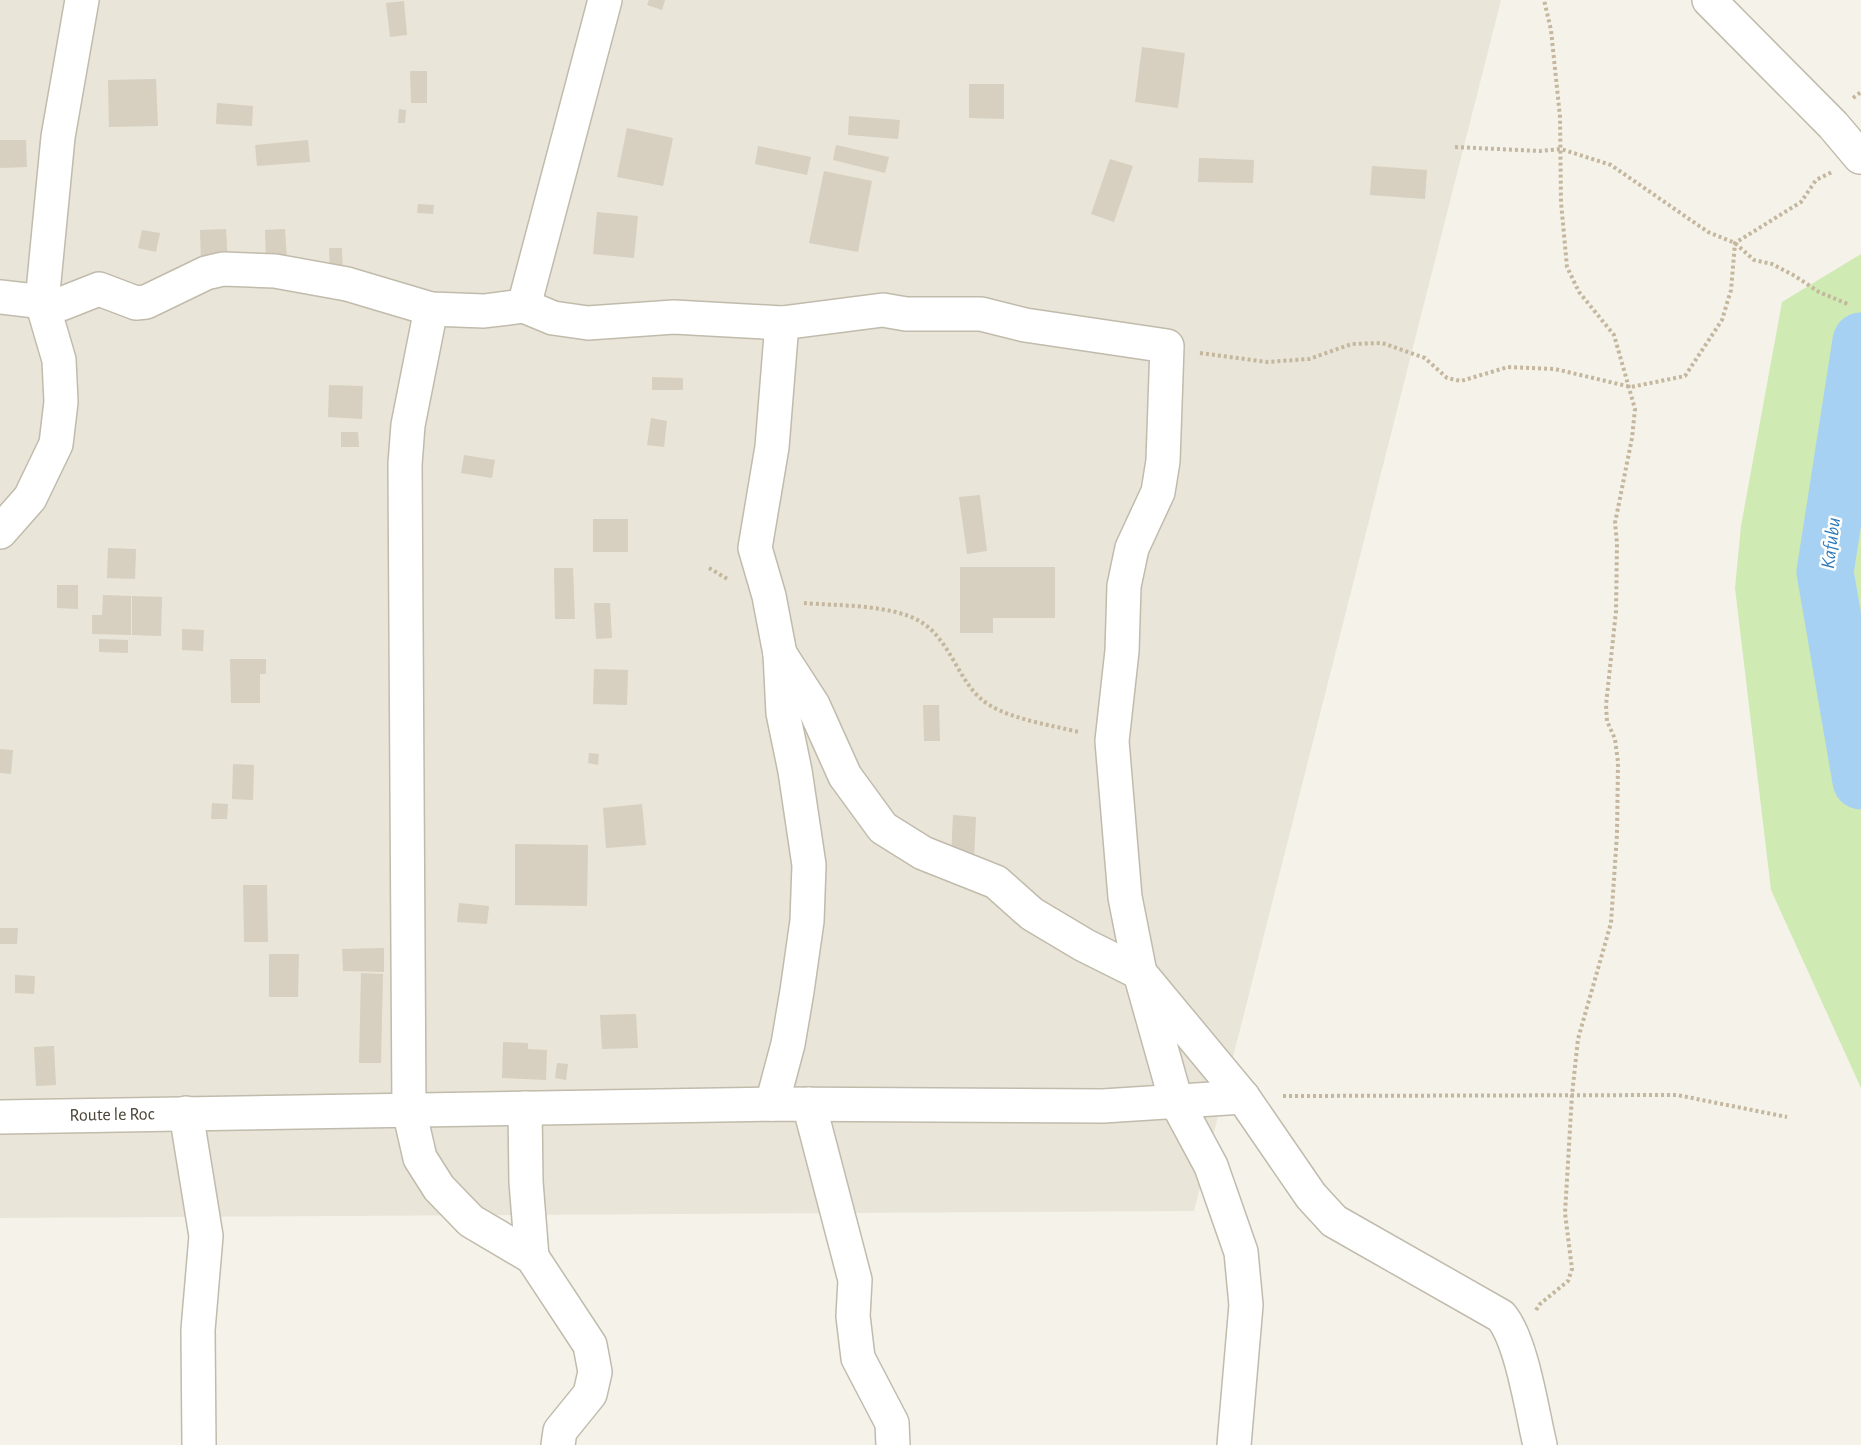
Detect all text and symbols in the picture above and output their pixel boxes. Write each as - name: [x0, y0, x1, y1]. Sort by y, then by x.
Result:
- water label: Kafubu: [1818, 516, 1844, 570]
- street label: Route le Roc: [69, 1105, 155, 1125]

